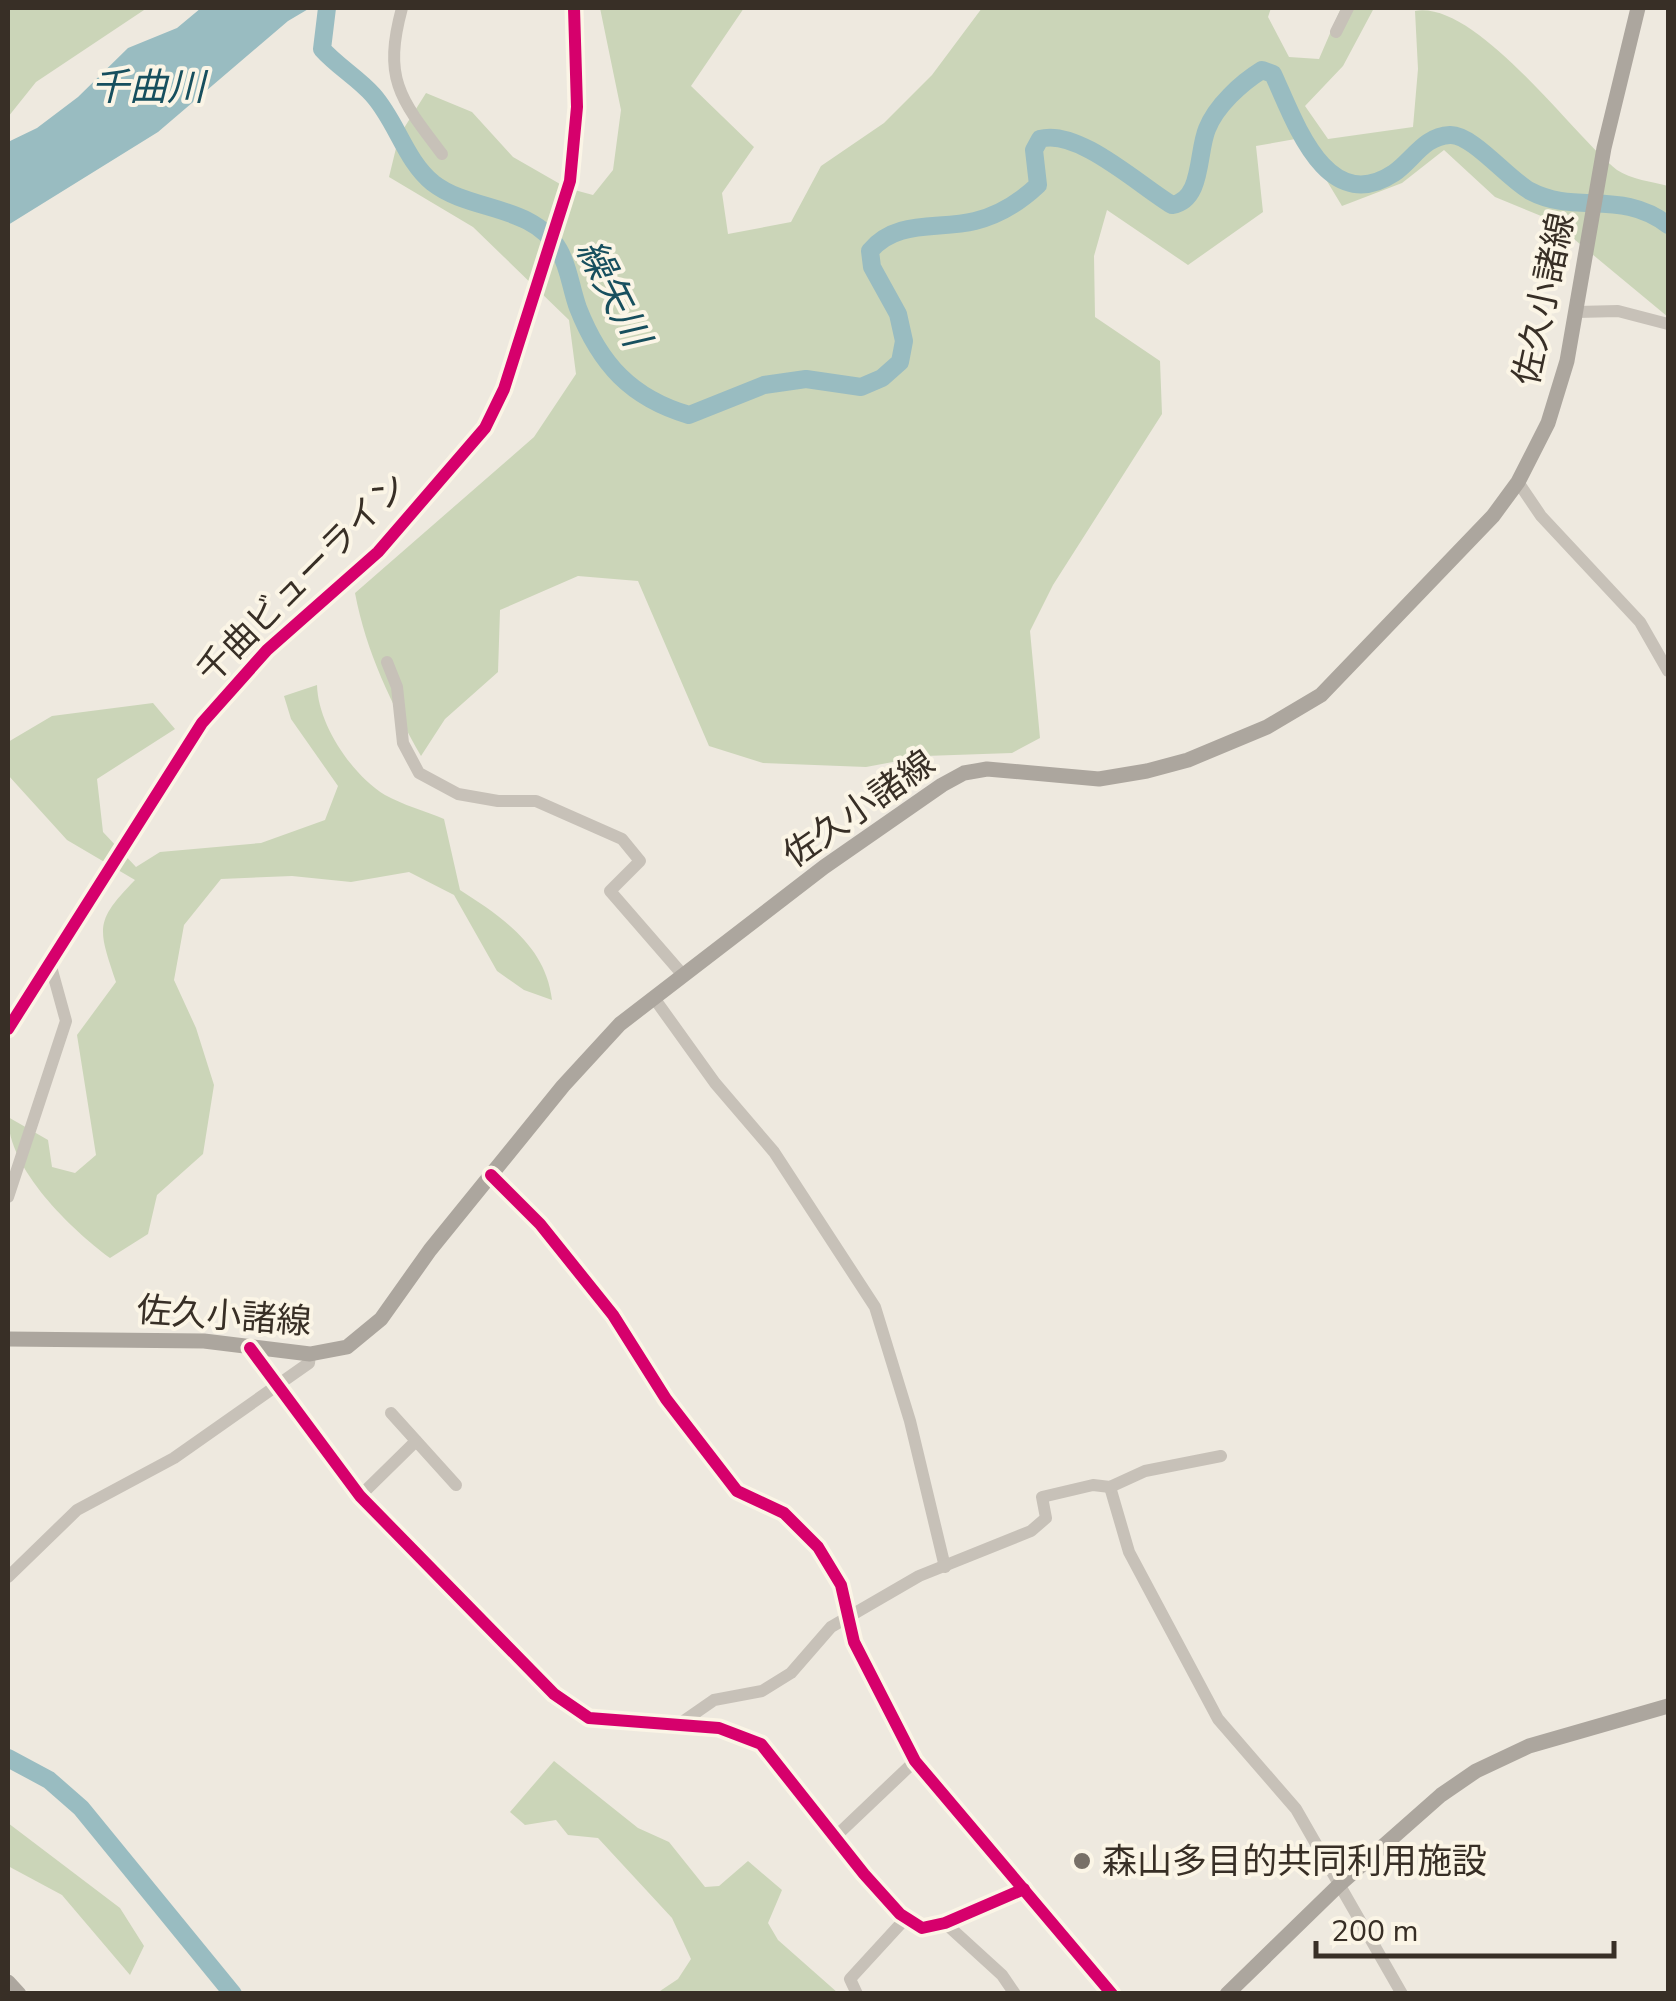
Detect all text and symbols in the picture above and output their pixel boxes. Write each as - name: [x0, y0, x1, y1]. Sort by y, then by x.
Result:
- water label: 千曲川: [91, 62, 209, 113]
- street label: 佐久小諸線: [1503, 209, 1585, 389]
- water label: 繰矢川: [564, 231, 663, 359]
- street label: 千曲ビューライン: [186, 462, 418, 694]
- street label: 佐久小諸線: [774, 740, 944, 878]
- street label: 佐久小諸線: [135, 1286, 313, 1346]
- place label: 森山多目的共同利用施設: [1102, 1838, 1487, 1885]
- marker: 森山多目的共同利用施設: [1071, 1850, 1093, 1872]
- scale bar: [1316, 1896, 1614, 1958]
- text: 200 m: [1331, 1911, 1418, 1952]

